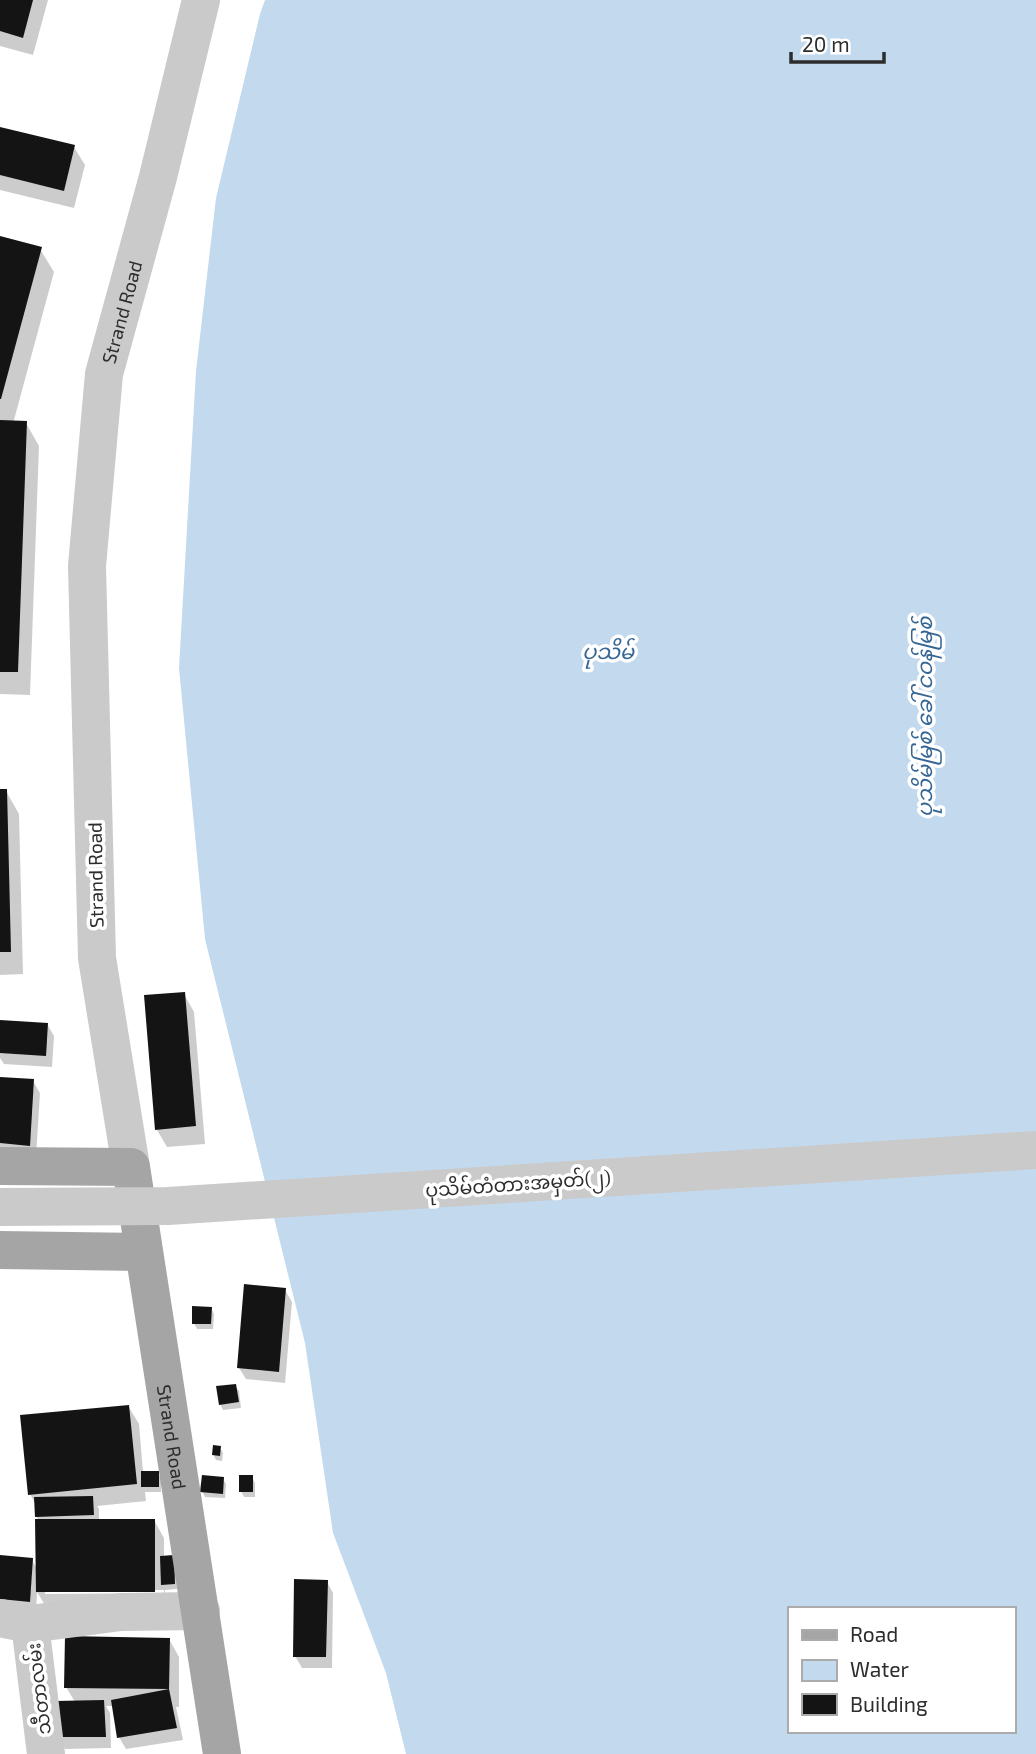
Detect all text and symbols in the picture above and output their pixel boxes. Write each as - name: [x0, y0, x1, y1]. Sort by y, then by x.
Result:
- scale bar: [791, 21, 884, 65]
- text: 20 m: [802, 31, 850, 56]
- street label: Strand Road: [96, 258, 146, 366]
- water label: ပုသိမ်မြစ် ခေါ် ငဝန်မြစ်: [910, 616, 942, 817]
- water label: ပုသိမ်: [582, 637, 635, 669]
- street label: Strand Road: [83, 822, 107, 928]
- street label: ပုသိမ်တံတားအမှတ်(၂): [424, 1163, 612, 1207]
- street label: Strand Road: [153, 1383, 192, 1491]
- legend: [788, 1607, 1015, 1733]
- text: Road: [850, 1621, 898, 1646]
- street label: သီတာလမ်း: [19, 1642, 55, 1736]
- text: Water: [850, 1656, 909, 1681]
- text: Building: [850, 1691, 928, 1716]

